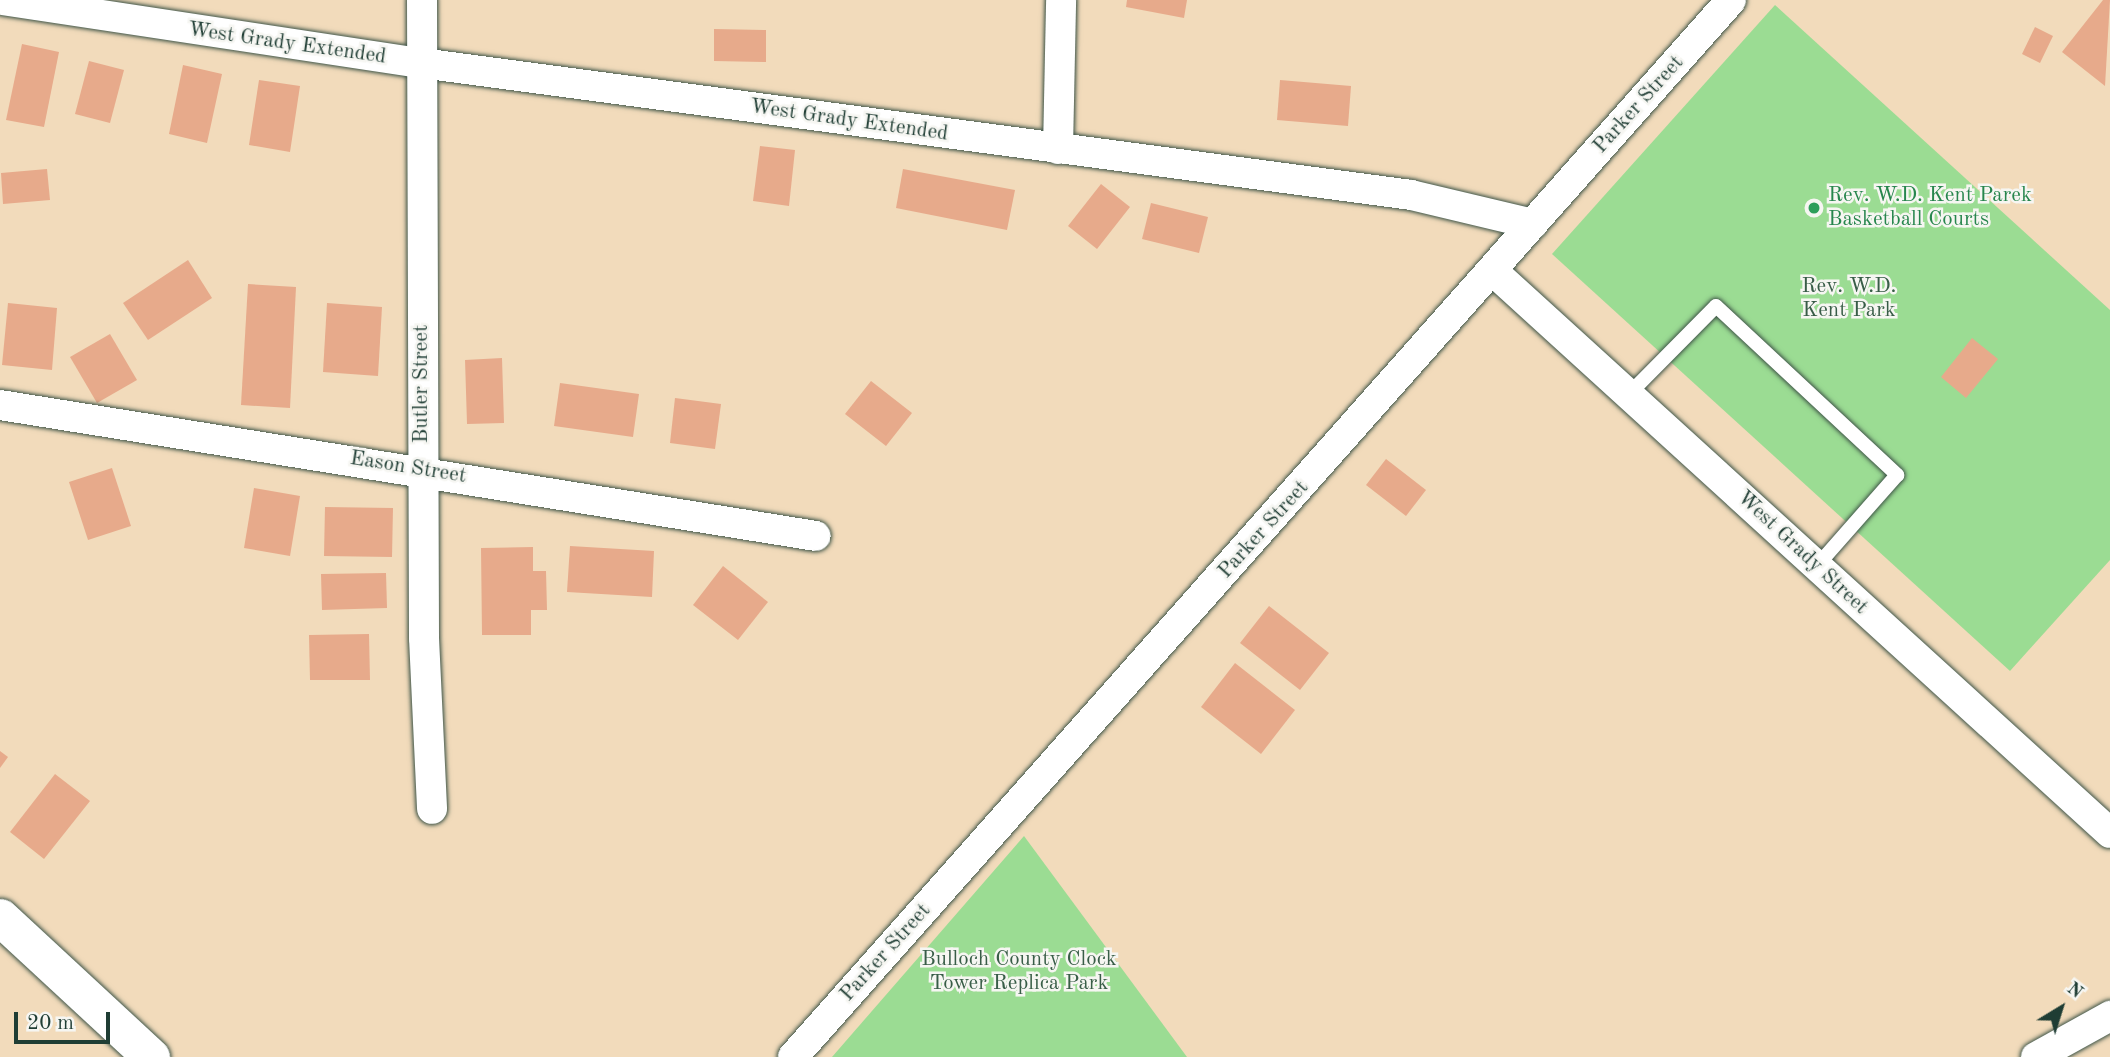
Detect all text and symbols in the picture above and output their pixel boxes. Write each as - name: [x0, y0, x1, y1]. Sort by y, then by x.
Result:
- street label: West Grady Extended: [186, 18, 388, 70]
- street label: Parker Street: [1588, 51, 1690, 159]
- street label: West Grady Extended: [748, 95, 950, 147]
- place label: Rev. W.D. Kent Parek Basketball Courts: [1828, 183, 2032, 233]
- marker: Rev. W.D. Kent Parek Basketball Courts: [1806, 200, 1822, 216]
- park label: Rev. W.D. Kent Park: [1802, 274, 1896, 324]
- street label: Butler Street: [409, 325, 435, 443]
- street label: Eason Street: [348, 446, 468, 490]
- street label: Parker Street: [1213, 476, 1315, 584]
- street label: West Grady Street: [1731, 486, 1873, 620]
- street label: Parker Street: [835, 899, 937, 1007]
- park label: Bulloch County Clock Tower Replica Park: [921, 947, 1117, 997]
- north arrow: [2026, 973, 2096, 1043]
- text: N: [2063, 979, 2086, 1003]
- scale bar: [18, 998, 114, 1042]
- text: 20 m: [27, 1013, 74, 1034]

